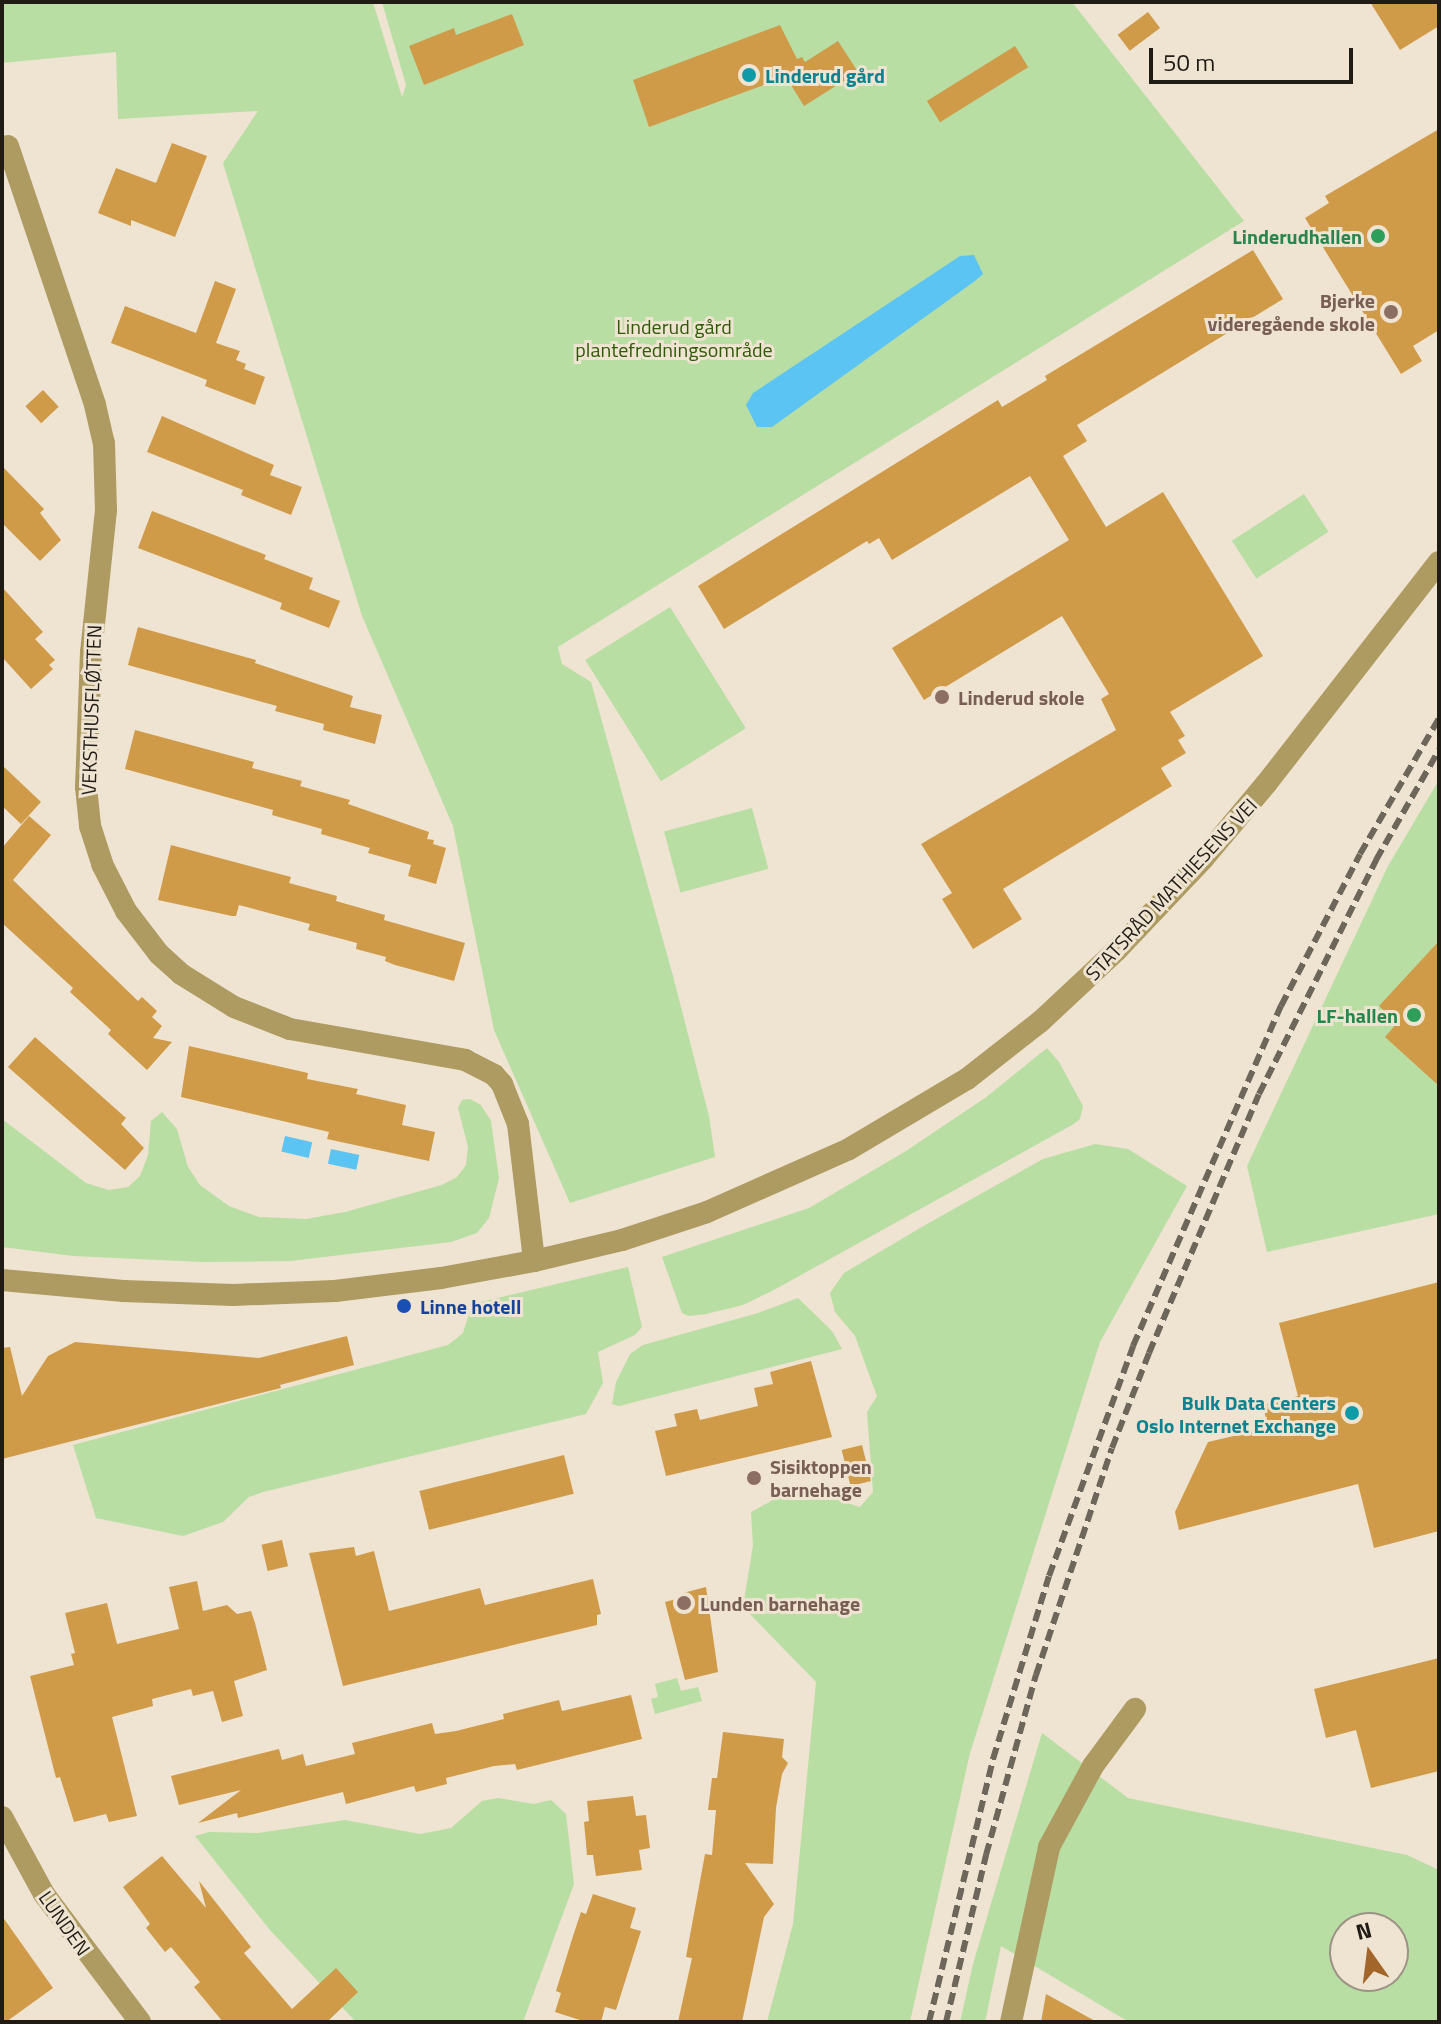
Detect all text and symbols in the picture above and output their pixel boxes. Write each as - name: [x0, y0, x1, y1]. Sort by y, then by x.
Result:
- scale bar: [1153, 32, 1357, 82]
- text: 50 m: [1163, 44, 1215, 80]
- place label: Linderud gård: [765, 63, 885, 87]
- marker: Linderud gård: [740, 66, 758, 84]
- place label: Linderudhallen: [1232, 224, 1362, 248]
- marker: Linderudhallen: [1369, 227, 1387, 245]
- place label: Bjerke videregående skole: [1208, 288, 1375, 335]
- marker: Bjerke videregående skole: [1382, 303, 1400, 321]
- park label: Linderud gård plantefredningsområde: [575, 315, 773, 362]
- street label: VEKSTHUSFLØTTEN: [76, 624, 106, 796]
- place label: Linderud skole: [958, 685, 1085, 709]
- marker: Linderud skole: [933, 688, 951, 706]
- street label: STATSRÅD MATHIESENS VEI: [1080, 793, 1262, 985]
- place label: LF-hallen: [1317, 1003, 1398, 1027]
- marker: LF-hallen: [1405, 1006, 1423, 1024]
- place label: Linne hotell: [420, 1294, 521, 1318]
- marker: Linne hotell: [395, 1297, 413, 1315]
- place label: Bulk Data Centers Oslo Internet Exchange: [1136, 1390, 1336, 1437]
- marker: Bulk Data Centers Oslo Internet Exchange: [1343, 1404, 1361, 1422]
- place label: Sisiktoppen barnehage: [770, 1454, 872, 1501]
- marker: Sisiktoppen barnehage: [745, 1469, 763, 1487]
- place label: Lunden barnehage: [700, 1591, 860, 1615]
- marker: Lunden barnehage: [675, 1594, 693, 1612]
- street label: LUNDEN: [34, 1886, 96, 1960]
- north arrow: [1329, 1912, 1409, 1992]
- text: N: [1352, 1912, 1375, 1949]

